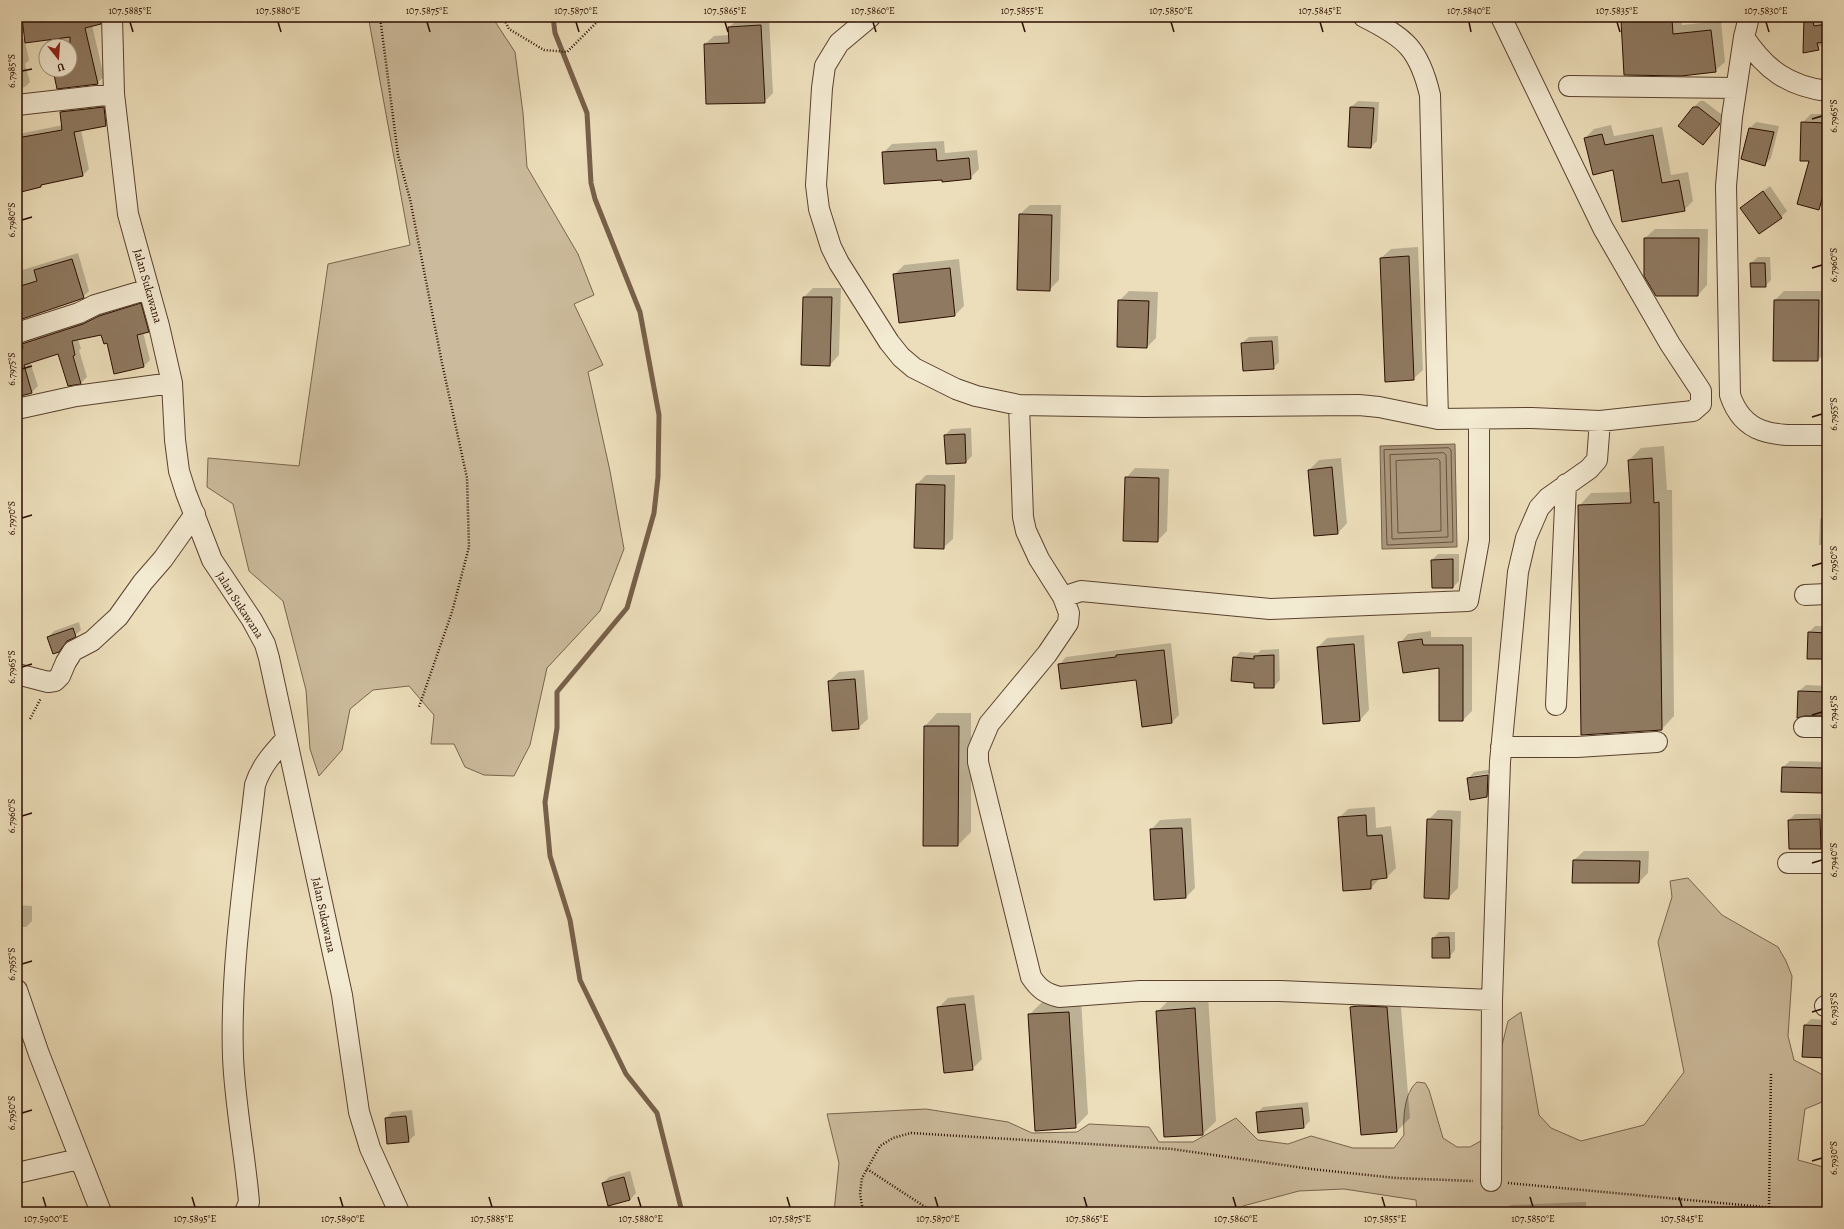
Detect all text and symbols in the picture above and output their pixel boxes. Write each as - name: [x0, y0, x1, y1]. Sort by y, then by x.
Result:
- text: 107.5885°E: [108, 4, 152, 17]
- text: 107.5880°E: [256, 4, 300, 17]
- text: 107.5875°E: [406, 4, 448, 17]
- text: 107.5870°E: [554, 4, 598, 17]
- text: 107.5865°E: [704, 4, 747, 17]
- text: 107.5860°E: [851, 4, 895, 17]
- text: 107.5855°E: [1001, 4, 1043, 17]
- text: 107.5850°E: [1149, 4, 1193, 17]
- text: 107.5845°E: [1299, 4, 1342, 17]
- text: 107.5840°E: [1447, 4, 1491, 17]
- text: 107.5835°E: [1596, 4, 1638, 17]
- text: 107.5830°E: [1744, 4, 1788, 17]
- north arrow: [38, 38, 78, 78]
- text: 6.7985°S: [5, 54, 18, 88]
- text: U: [54, 59, 66, 76]
- text: 6.7965°S: [1827, 99, 1840, 133]
- text: 6.7980°S: [5, 203, 18, 237]
- street label: Jalan Sukawana: [130, 247, 166, 325]
- text: 6.7960°S: [1827, 248, 1840, 282]
- text: 6.7975°S: [5, 352, 18, 386]
- text: 6.7955°S: [1827, 397, 1840, 431]
- text: 6.7970°S: [5, 501, 18, 535]
- text: 6.7950°S: [1827, 546, 1840, 580]
- street label: Jalan Sukawana: [212, 569, 268, 642]
- text: 6.7965°S: [5, 650, 18, 684]
- text: 6.7945°S: [1827, 695, 1840, 729]
- text: 6.7960°S: [5, 799, 18, 833]
- text: 6.7940°S: [1827, 843, 1840, 877]
- street label: Jalan Sukawana: [308, 876, 340, 955]
- text: 6.7955°S: [5, 947, 18, 981]
- text: 6.7935°S: [1827, 992, 1840, 1026]
- text: 6.7950°S: [5, 1096, 18, 1130]
- text: 6.7930°S: [1827, 1141, 1840, 1175]
- text: 107.5900°E: [24, 1212, 68, 1225]
- text: 107.5895°E: [174, 1212, 217, 1225]
- text: 107.5890°E: [321, 1212, 365, 1225]
- text: 107.5885°E: [470, 1212, 514, 1225]
- text: 107.5880°E: [619, 1212, 663, 1225]
- text: 107.5875°E: [769, 1212, 811, 1225]
- text: 107.5870°E: [916, 1212, 960, 1225]
- text: 107.5865°E: [1066, 1212, 1109, 1225]
- text: 107.5860°E: [1214, 1212, 1258, 1225]
- text: 107.5855°E: [1364, 1212, 1406, 1225]
- text: 107.5850°E: [1511, 1212, 1555, 1225]
- text: 107.5845°E: [1661, 1212, 1704, 1225]

